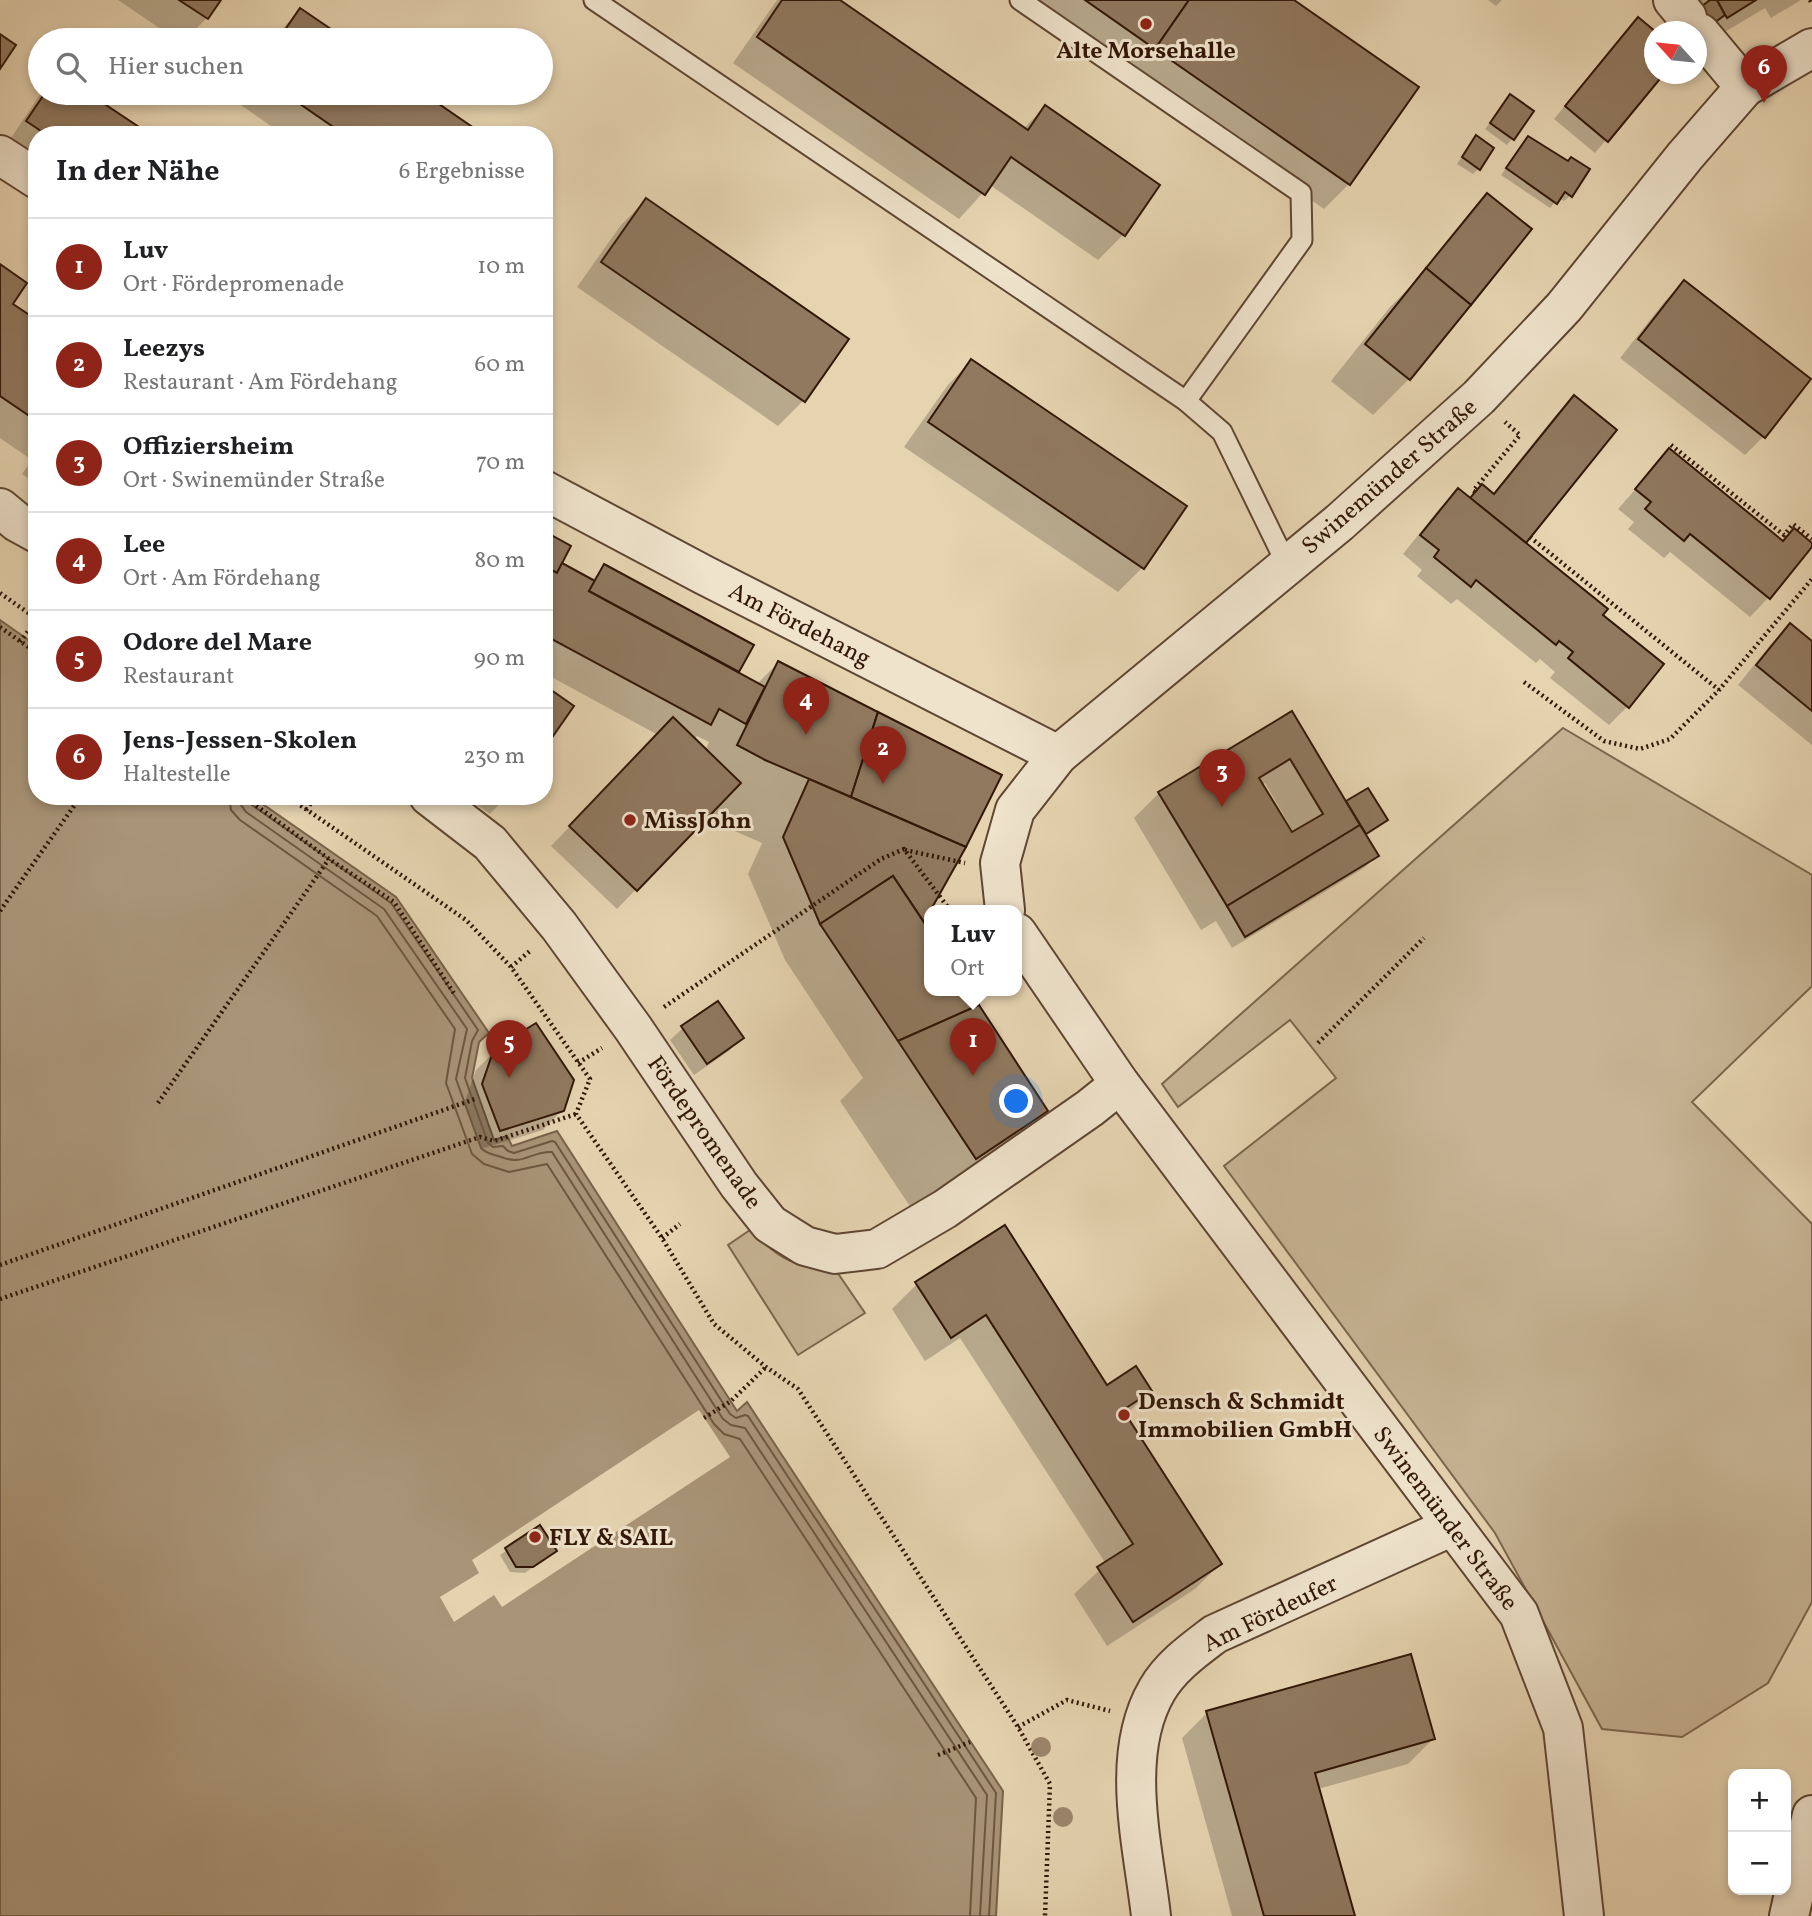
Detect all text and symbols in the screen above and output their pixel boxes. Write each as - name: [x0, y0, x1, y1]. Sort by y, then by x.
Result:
- marker: Alte Morsehalle: [1138, 16, 1154, 32]
- north arrow: [1644, 21, 1707, 84]
- search box: [28, 28, 553, 105]
- place label: Alte Morsehalle: [1056, 35, 1236, 69]
- pin: 6: [1741, 45, 1787, 103]
- icon: search: [52, 48, 90, 86]
- text: Hier suchen: [108, 49, 244, 85]
- text: In der Nähe: [56, 151, 220, 193]
- text: 6 Ergebnisse: [399, 156, 525, 188]
- text: Luv: [123, 233, 168, 269]
- text: 1: [74, 251, 84, 283]
- text: 10 m: [477, 251, 525, 283]
- text: Ort · Fördepromenade: [123, 269, 344, 301]
- text: Leezys: [123, 331, 205, 367]
- text: 2: [73, 349, 85, 381]
- text: 60 m: [475, 349, 525, 381]
- text: Restaurant · Am Fördehang: [123, 367, 397, 399]
- street label: Swinemünder Straße: [1295, 392, 1486, 564]
- text: Offiziersheim: [123, 429, 294, 465]
- text: 3: [73, 447, 85, 479]
- text: 70 m: [476, 447, 525, 479]
- text: Ort · Swinemünder Straße: [123, 465, 385, 497]
- text: Lee: [123, 527, 165, 563]
- text: 4: [72, 545, 86, 577]
- text: 80 m: [475, 545, 525, 577]
- text: Ort · Am Fördehang: [123, 563, 321, 595]
- street label: Am Fördehang: [722, 575, 876, 676]
- text: Odore del Mare: [123, 625, 312, 661]
- text: 5: [73, 643, 85, 675]
- text: 90 m: [474, 643, 525, 675]
- text: Restaurant: [123, 661, 234, 693]
- pin: 4: [783, 677, 829, 735]
- text: Jens-Jessen-Skolen: [123, 723, 357, 759]
- pin: 2: [860, 726, 906, 784]
- text: 6: [73, 741, 85, 773]
- text: 230 m: [463, 741, 525, 773]
- pin: 3: [1199, 749, 1245, 807]
- text: Haltestelle: [123, 759, 231, 791]
- place label: MissJohn: [644, 805, 752, 839]
- marker: MissJohn: [622, 812, 638, 828]
- popup: [924, 905, 1022, 996]
- text: Luv: [950, 917, 996, 953]
- text: Ort: [950, 953, 985, 985]
- pin: 1: [950, 1018, 996, 1076]
- pin: 5: [486, 1020, 532, 1078]
- street label: Fördepromenade: [638, 1050, 769, 1217]
- your location: [999, 1084, 1033, 1118]
- place label: Densch & Schmidt Immobilien GmbH: [1138, 1386, 1352, 1448]
- marker: Densch & Schmidt Immobilien GmbH: [1116, 1407, 1132, 1423]
- street label: Swinemünder Straße: [1364, 1420, 1525, 1619]
- place label: FLY & SAIL: [549, 1522, 674, 1556]
- marker: FLY & SAIL: [527, 1529, 543, 1545]
- street label: Am Fördeufer: [1198, 1567, 1344, 1662]
- map controls: [1728, 1769, 1791, 1895]
- button: +: [1728, 1769, 1791, 1832]
- button: −: [1728, 1832, 1791, 1895]

